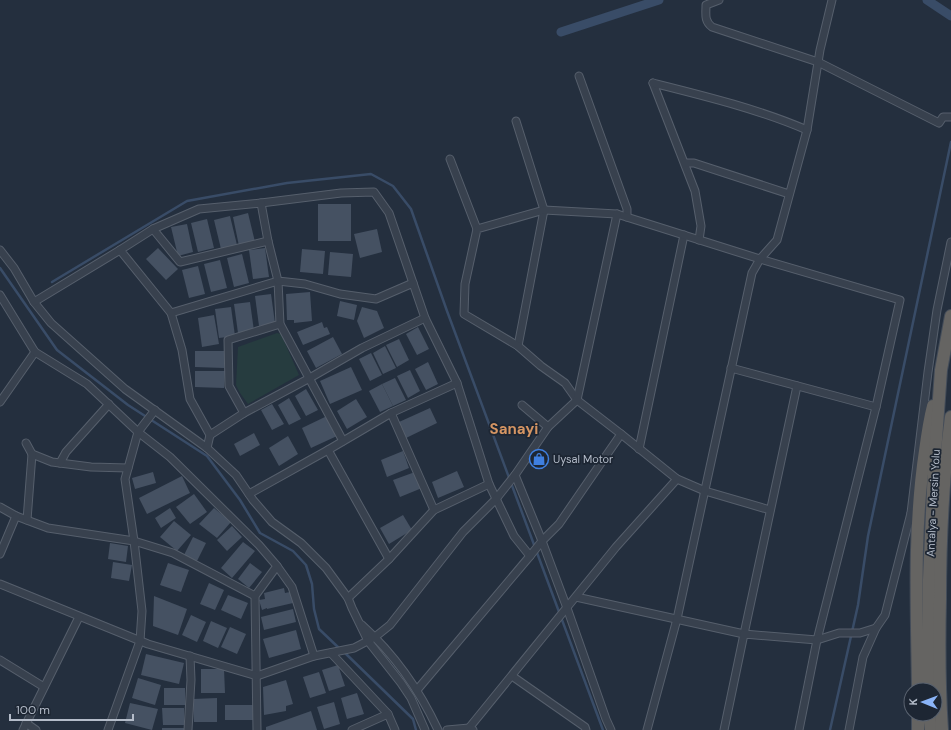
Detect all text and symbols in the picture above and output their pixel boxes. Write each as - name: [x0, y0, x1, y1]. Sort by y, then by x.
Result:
- district label: Sanayi: [490, 419, 538, 439]
- shop icon: Uysal Motor: [528, 448, 550, 470]
- street label: Antalya - Mersin Yolu: [923, 449, 943, 557]
- place label: Uysal Motor: [553, 452, 613, 466]
- north arrow: [903, 682, 943, 722]
- scale bar: [10, 696, 133, 722]
- text: K: [906, 698, 920, 706]
- text: 100 m: [16, 702, 50, 718]

